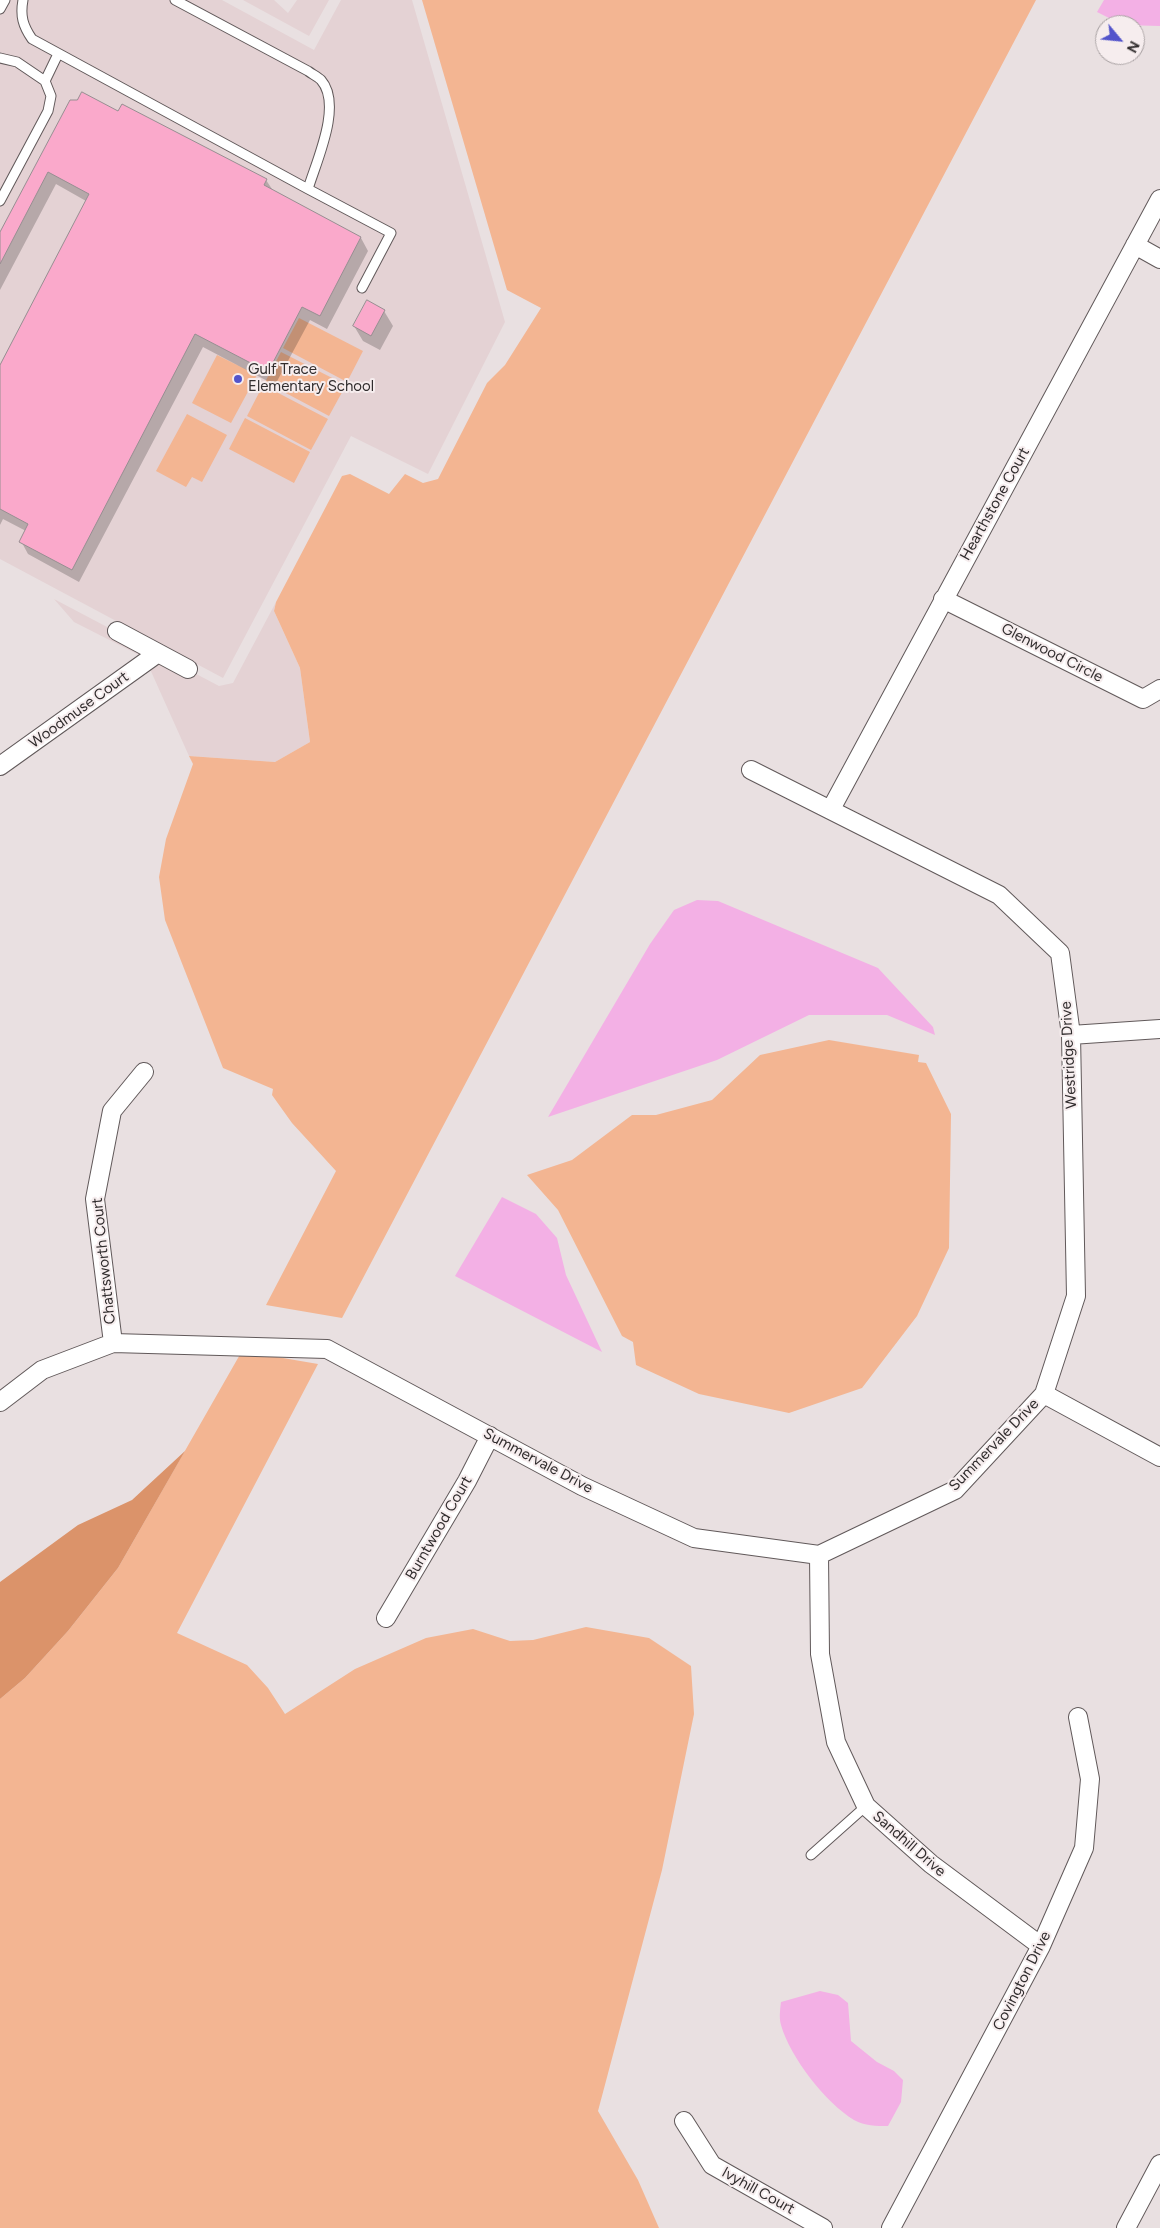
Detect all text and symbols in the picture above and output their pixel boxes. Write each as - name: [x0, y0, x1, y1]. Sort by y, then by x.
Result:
- north arrow: [1095, 15, 1145, 65]
- text: N: [1123, 38, 1143, 56]
- place label: Gulf Trace Elementary School: [248, 361, 374, 396]
- marker: Gulf Trace Elementary School: [232, 373, 244, 385]
- street label: Hearthstone Court: [956, 444, 1034, 564]
- street label: Glenwood Circle: [998, 620, 1106, 686]
- street label: Woodmuse Court: [26, 668, 132, 752]
- street label: Westridge Drive: [1057, 1001, 1081, 1109]
- street label: Chattsworth Court: [88, 1197, 120, 1325]
- street label: Summervale Drive: [945, 1395, 1043, 1495]
- street label: Summervale Drive: [480, 1425, 596, 1497]
- street label: Burntwood Court: [402, 1473, 476, 1583]
- street label: Sandhill Drive: [869, 1807, 949, 1881]
- street label: Covington Drive: [989, 1928, 1055, 2034]
- street label: Ivyhill Court: [718, 2164, 798, 2218]

